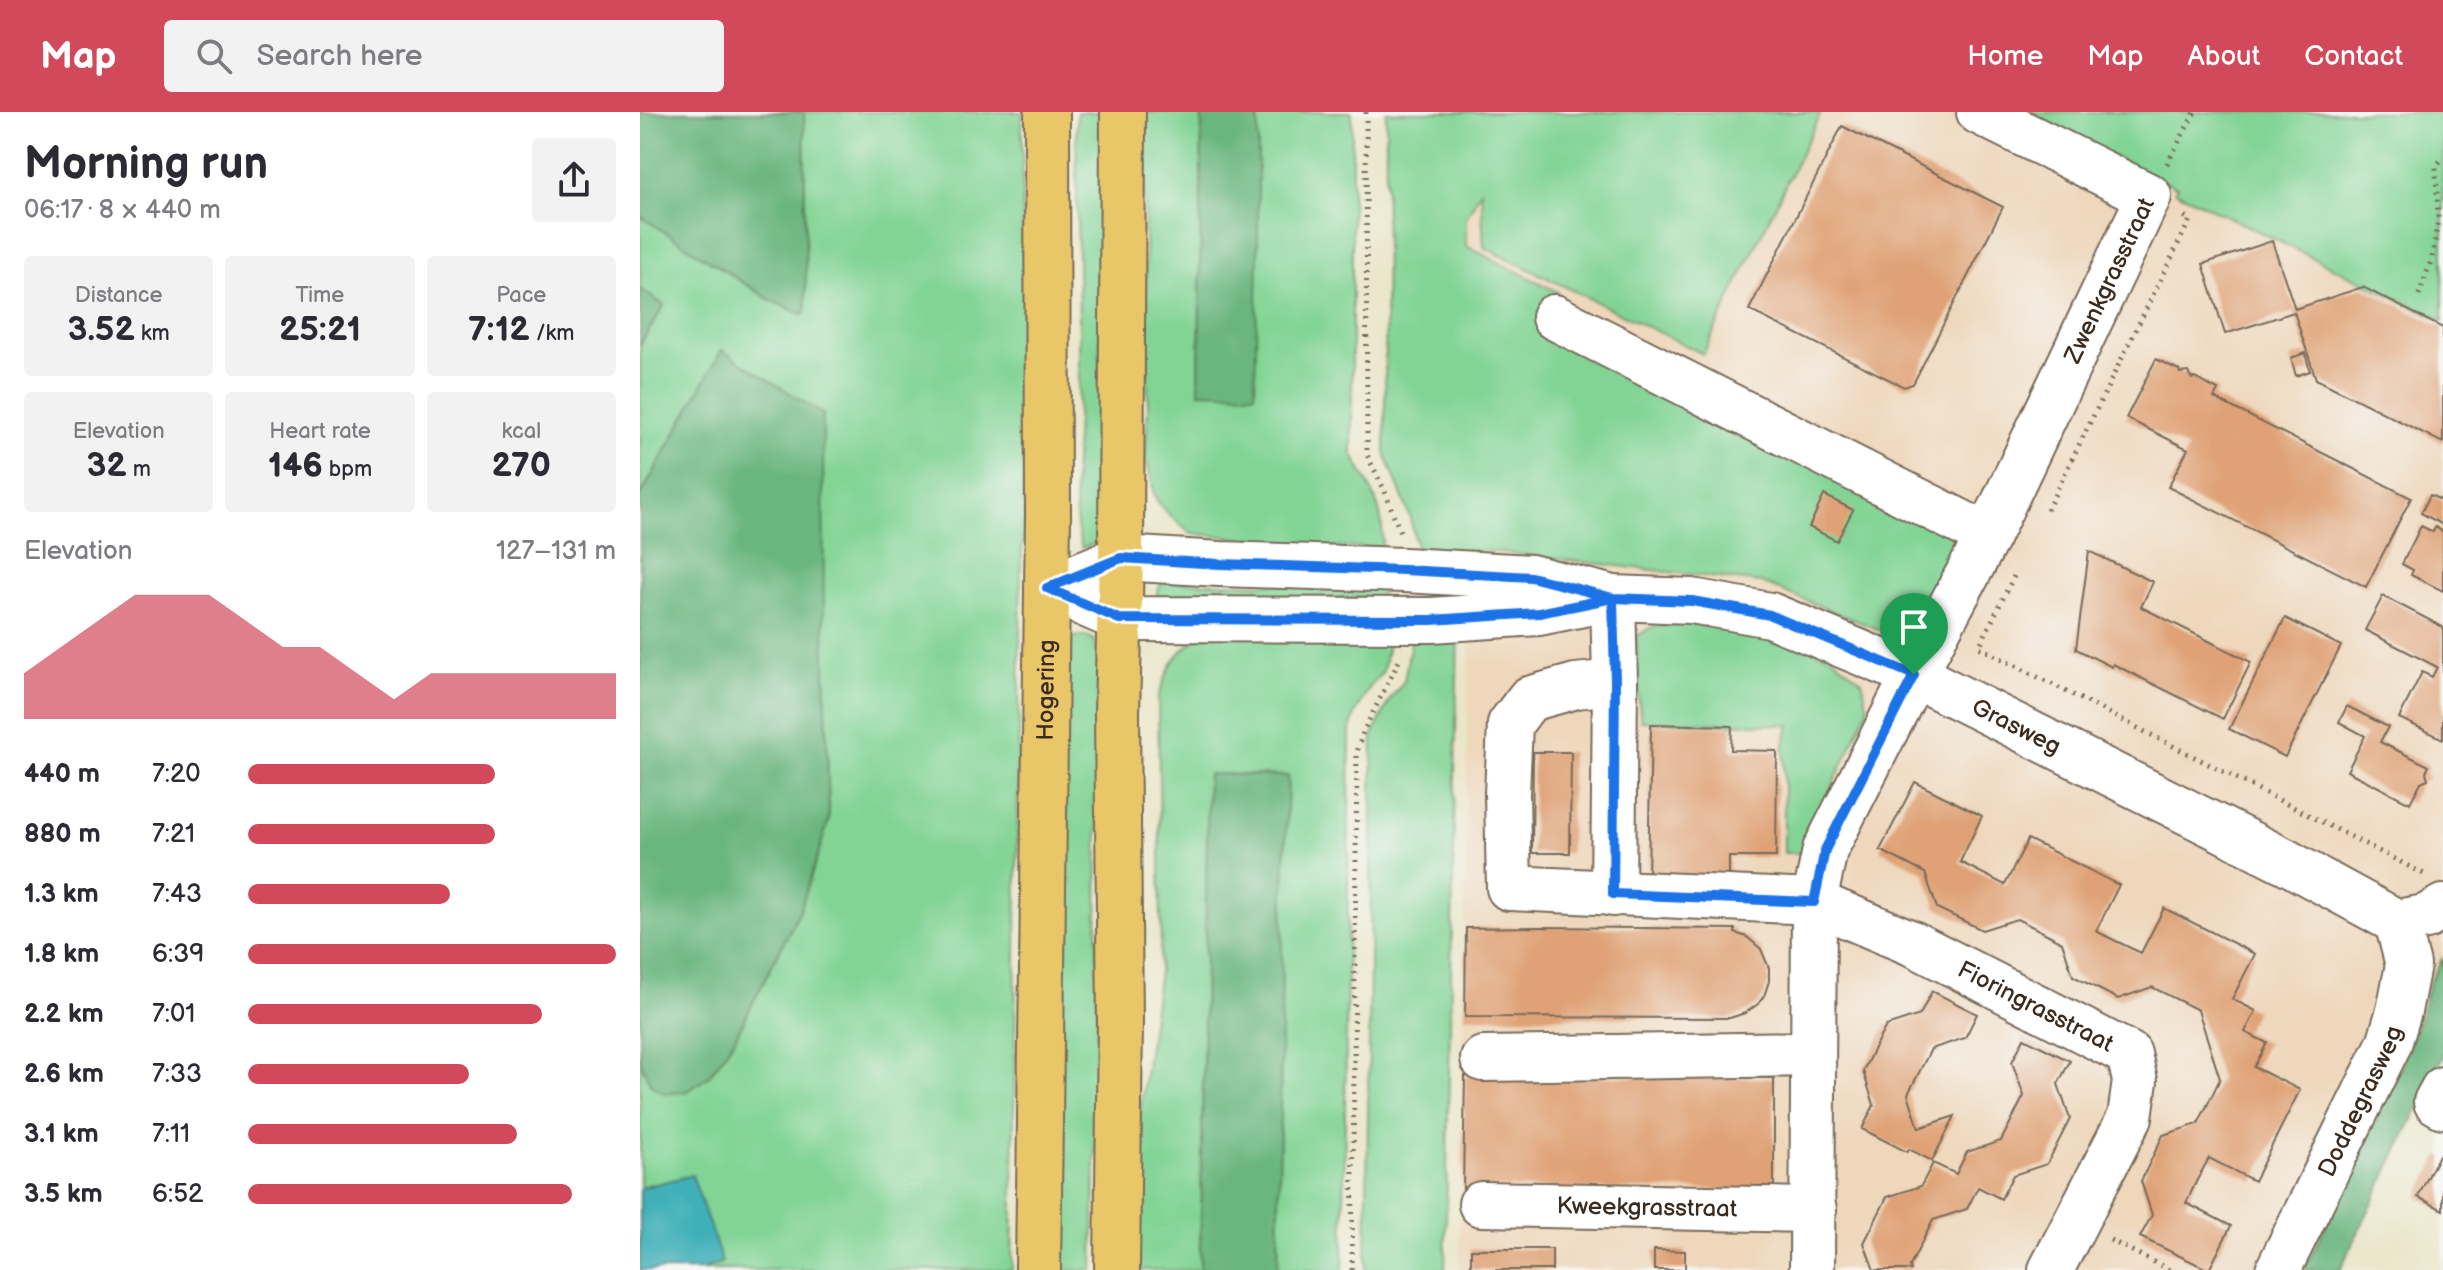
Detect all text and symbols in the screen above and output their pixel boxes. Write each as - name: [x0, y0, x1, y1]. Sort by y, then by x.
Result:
- search box: [164, 20, 724, 92]
- text: Map: [40, 34, 116, 79]
- icon: search: [192, 34, 236, 78]
- text: Search here: [256, 38, 423, 74]
- text: Home: [1967, 40, 2043, 73]
- text: Map: [2087, 40, 2144, 73]
- text: About: [2188, 40, 2260, 73]
- text: Contact: [2304, 40, 2403, 73]
- text: Morning run: [24, 138, 268, 191]
- button: share: [532, 138, 616, 222]
- street label: Zwenkgrasstraat: [2057, 192, 2161, 368]
- text: 06:17 · 8 × 440 m: [24, 195, 221, 226]
- text: Distance: [75, 282, 163, 309]
- text: Time: [296, 282, 344, 309]
- text: Pace: [496, 282, 546, 309]
- text: 3.52: [68, 309, 135, 350]
- text: 25:21: [279, 309, 361, 350]
- text: 7:12: [468, 309, 530, 350]
- text: km: [135, 320, 170, 347]
- text: /km: [530, 320, 575, 347]
- text: Elevation: [73, 418, 165, 445]
- text: Heart rate: [269, 418, 371, 445]
- text: kcal: [502, 418, 541, 445]
- text: 32: [86, 445, 127, 486]
- text: 146: [268, 445, 323, 486]
- text: 270: [492, 445, 551, 486]
- text: m: [127, 456, 151, 483]
- text: bpm: [323, 456, 372, 483]
- text: Elevation: [24, 536, 132, 567]
- text: 127–131 m: [496, 536, 616, 567]
- pin: [1880, 593, 1948, 675]
- icon: arrive: [1892, 605, 1936, 649]
- street label: Hogering: [1031, 639, 1061, 741]
- street label: Grasweg: [1967, 692, 2066, 761]
- text: 440 m: [24, 759, 100, 790]
- text: 7:20: [152, 759, 201, 790]
- text: 880 m: [24, 819, 101, 850]
- text: 7:21: [152, 819, 195, 850]
- text: 1.3 km: [24, 879, 99, 910]
- text: 7:43: [152, 879, 202, 910]
- text: 1.8 km: [24, 939, 99, 970]
- text: 6:39: [152, 939, 204, 970]
- street label: Fioringrasstraat: [1953, 954, 2119, 1058]
- text: 2.2 km: [24, 999, 104, 1030]
- text: 7:01: [152, 999, 195, 1030]
- street label: Doddegrasweg: [2312, 1022, 2408, 1181]
- text: 2.6 km: [24, 1059, 104, 1090]
- text: 7:33: [152, 1059, 202, 1090]
- text: 3.1 km: [24, 1119, 99, 1150]
- text: 7:11: [152, 1119, 190, 1150]
- text: 3.5 km: [24, 1179, 103, 1210]
- text: 6:52: [152, 1179, 203, 1210]
- street label: Kweekgrasstraat: [1557, 1191, 1738, 1223]

